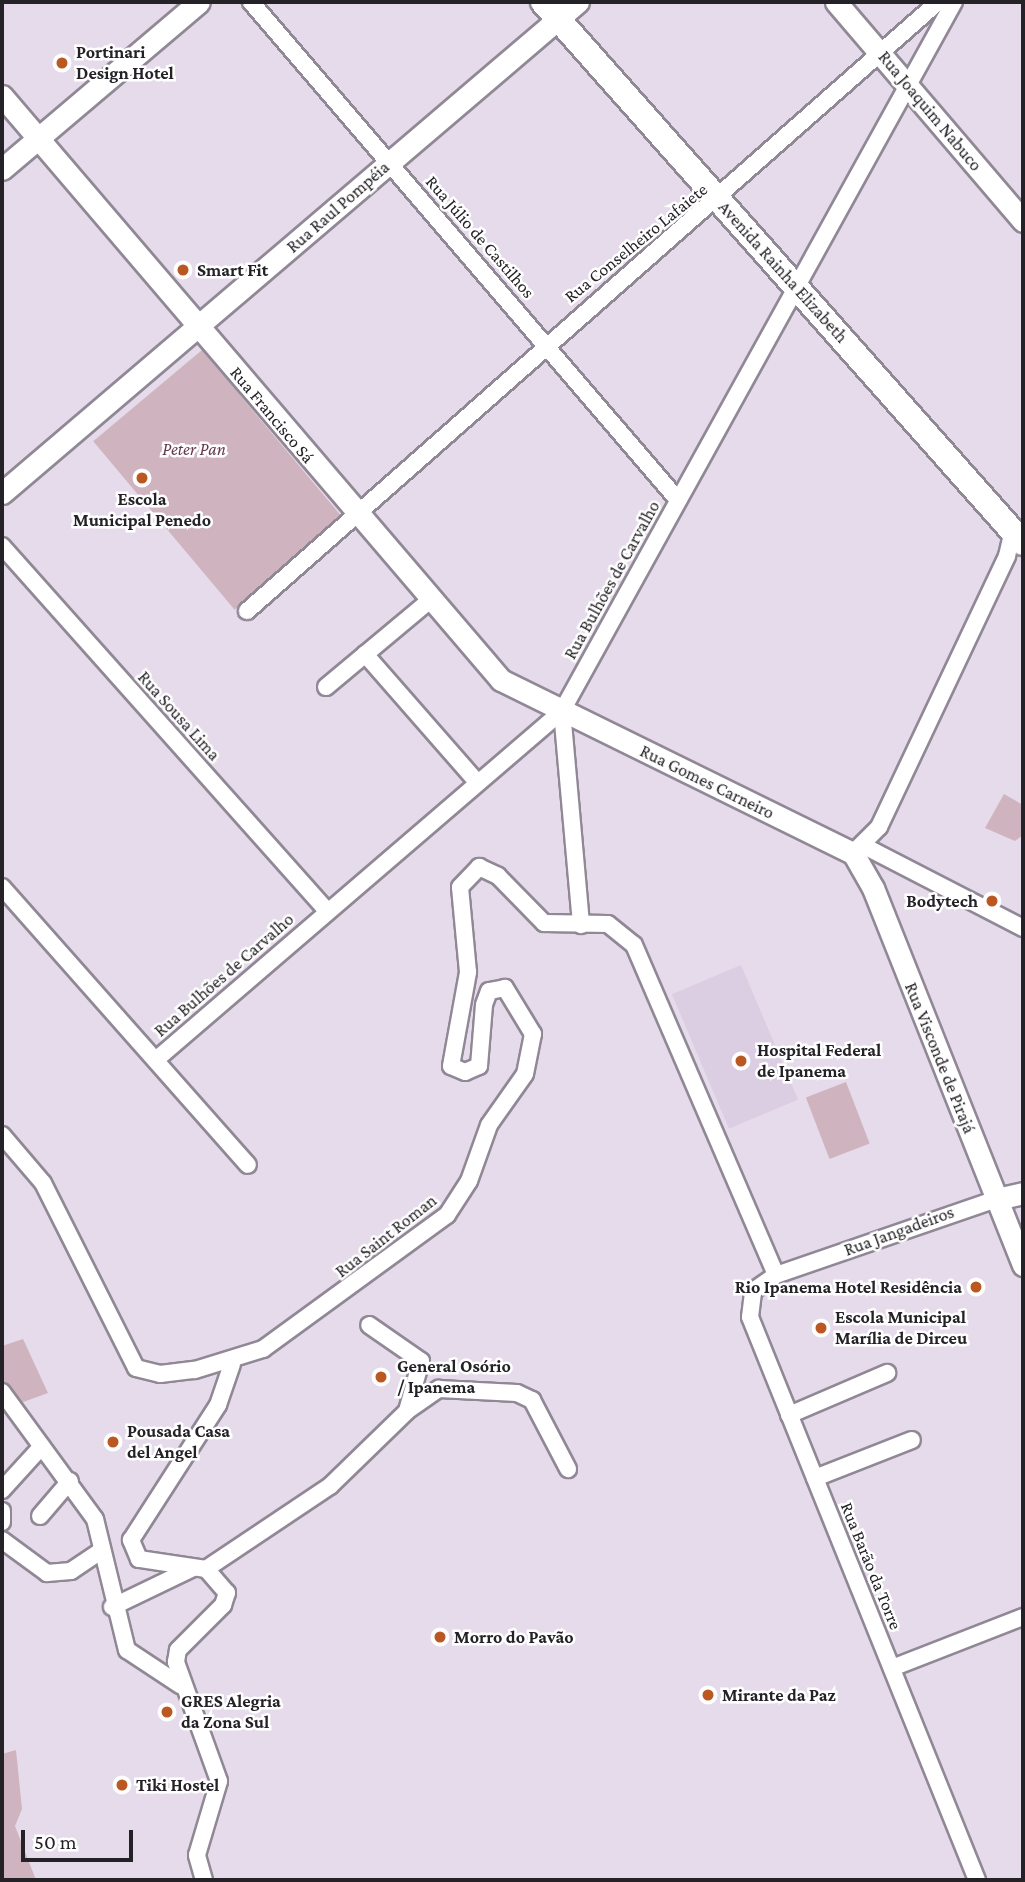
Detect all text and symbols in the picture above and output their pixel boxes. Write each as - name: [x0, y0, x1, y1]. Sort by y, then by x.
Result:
- place label: Portinari Design Hotel: [76, 42, 174, 84]
- street label: Rua Joaquim Nabuco: [873, 47, 987, 175]
- marker: Portinari Design Hotel: [54, 55, 70, 71]
- street label: Rua Raul Pompéia: [282, 156, 394, 258]
- street label: Rua Júlio de Castilhos: [421, 171, 539, 303]
- street label: Rua Conselheiro Lafaiete: [560, 179, 712, 307]
- street label: Avenida Rainha Elizabeth: [714, 197, 852, 347]
- place label: Smart Fit: [197, 259, 268, 281]
- marker: Smart Fit: [175, 262, 191, 278]
- street label: Rua Francisco Sá: [225, 362, 319, 468]
- park label: Peter Pan: [162, 438, 226, 460]
- marker: Escola Municipal Penedo: [134, 470, 150, 486]
- place label: Escola Municipal Penedo: [73, 489, 211, 532]
- street label: Rua Bulhões de Carvalho: [559, 497, 665, 663]
- street label: Rua Sousa Lima: [133, 667, 225, 765]
- street label: Rua Gomes Carneiro: [636, 740, 778, 824]
- place label: Bodytech: [906, 890, 978, 912]
- marker: Bodytech: [984, 893, 1000, 909]
- street label: Rua Bulhões de Carvalho: [150, 908, 298, 1042]
- street label: Rua Visconde de Pirajá: [900, 979, 980, 1137]
- place label: Hospital Federal de Ipanema: [757, 1040, 881, 1082]
- marker: Hospital Federal de Ipanema: [731, 1051, 751, 1071]
- street label: Rua Saint Roman: [331, 1190, 441, 1282]
- street label: Rua Jangadeiros: [841, 1201, 957, 1261]
- place label: Rio Ipanema Hotel Residência: [735, 1276, 962, 1298]
- marker: Rio Ipanema Hotel Residência: [968, 1279, 984, 1295]
- place label: Escola Municipal Marília de Dirceu: [835, 1307, 967, 1350]
- marker: Escola Municipal Marília de Dirceu: [813, 1320, 829, 1336]
- place label: General Osório / Ipanema: [397, 1356, 511, 1398]
- marker: General Osório / Ipanema: [371, 1367, 391, 1387]
- place label: Pousada Casa del Angel: [127, 1421, 230, 1464]
- marker: Pousada Casa del Angel: [105, 1434, 121, 1450]
- street label: Rua Barão da Torre: [836, 1499, 906, 1633]
- place label: Morro do Pavão: [454, 1626, 574, 1648]
- marker: Morro do Pavão: [432, 1629, 448, 1645]
- place label: Mirante da Paz: [722, 1684, 836, 1706]
- marker: Mirante da Paz: [700, 1687, 716, 1703]
- place label: GRES Alegria da Zona Sul: [181, 1691, 281, 1734]
- marker: GRES Alegria da Zona Sul: [159, 1704, 175, 1720]
- place label: Tiki Hostel: [136, 1774, 219, 1796]
- marker: Tiki Hostel: [114, 1777, 130, 1793]
- scale bar: [24, 1815, 136, 1859]
- text: 50 m: [34, 1830, 77, 1854]

